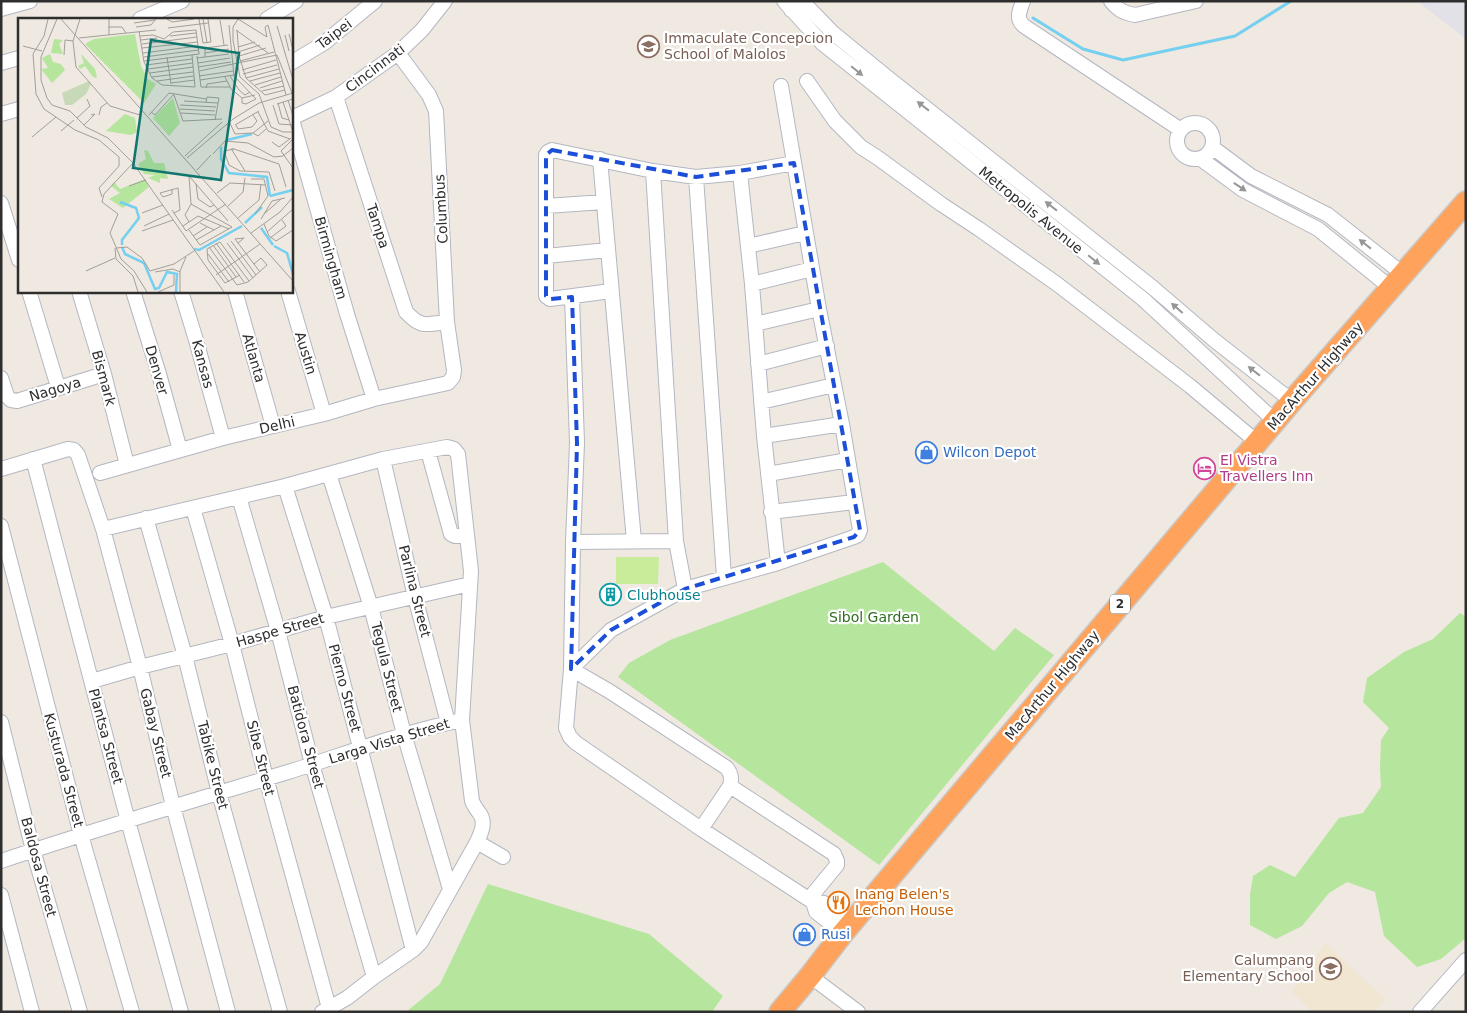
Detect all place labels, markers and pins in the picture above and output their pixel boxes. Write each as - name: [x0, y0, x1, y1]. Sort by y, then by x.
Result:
- place label: Immaculate Concepcion School of Malolos: [664, 30, 833, 62]
- school or university icon: Immaculate Concepcion School of Malolos: [636, 34, 660, 58]
- shop icon: Wilcon Depot: [915, 440, 939, 464]
- place label: Wilcon Depot: [943, 444, 1037, 460]
- place label: El Vistra Travellers Inn: [1219, 452, 1314, 484]
- hotel icon: El Vistra Travellers Inn: [1192, 456, 1216, 480]
- building icon: Clubhouse: [599, 583, 623, 607]
- place label: Clubhouse: [627, 587, 701, 603]
- place label: Inang Belen's Lechon House: [855, 886, 954, 918]
- restaurant icon: Inang Belen's Lechon House: [827, 890, 851, 914]
- shop icon: Rusi: [793, 922, 817, 946]
- place label: Rusi: [821, 926, 850, 942]
- place label: Calumpang Elementary School: [1182, 952, 1314, 984]
- school or university icon: Calumpang Elementary School: [1318, 956, 1342, 980]

